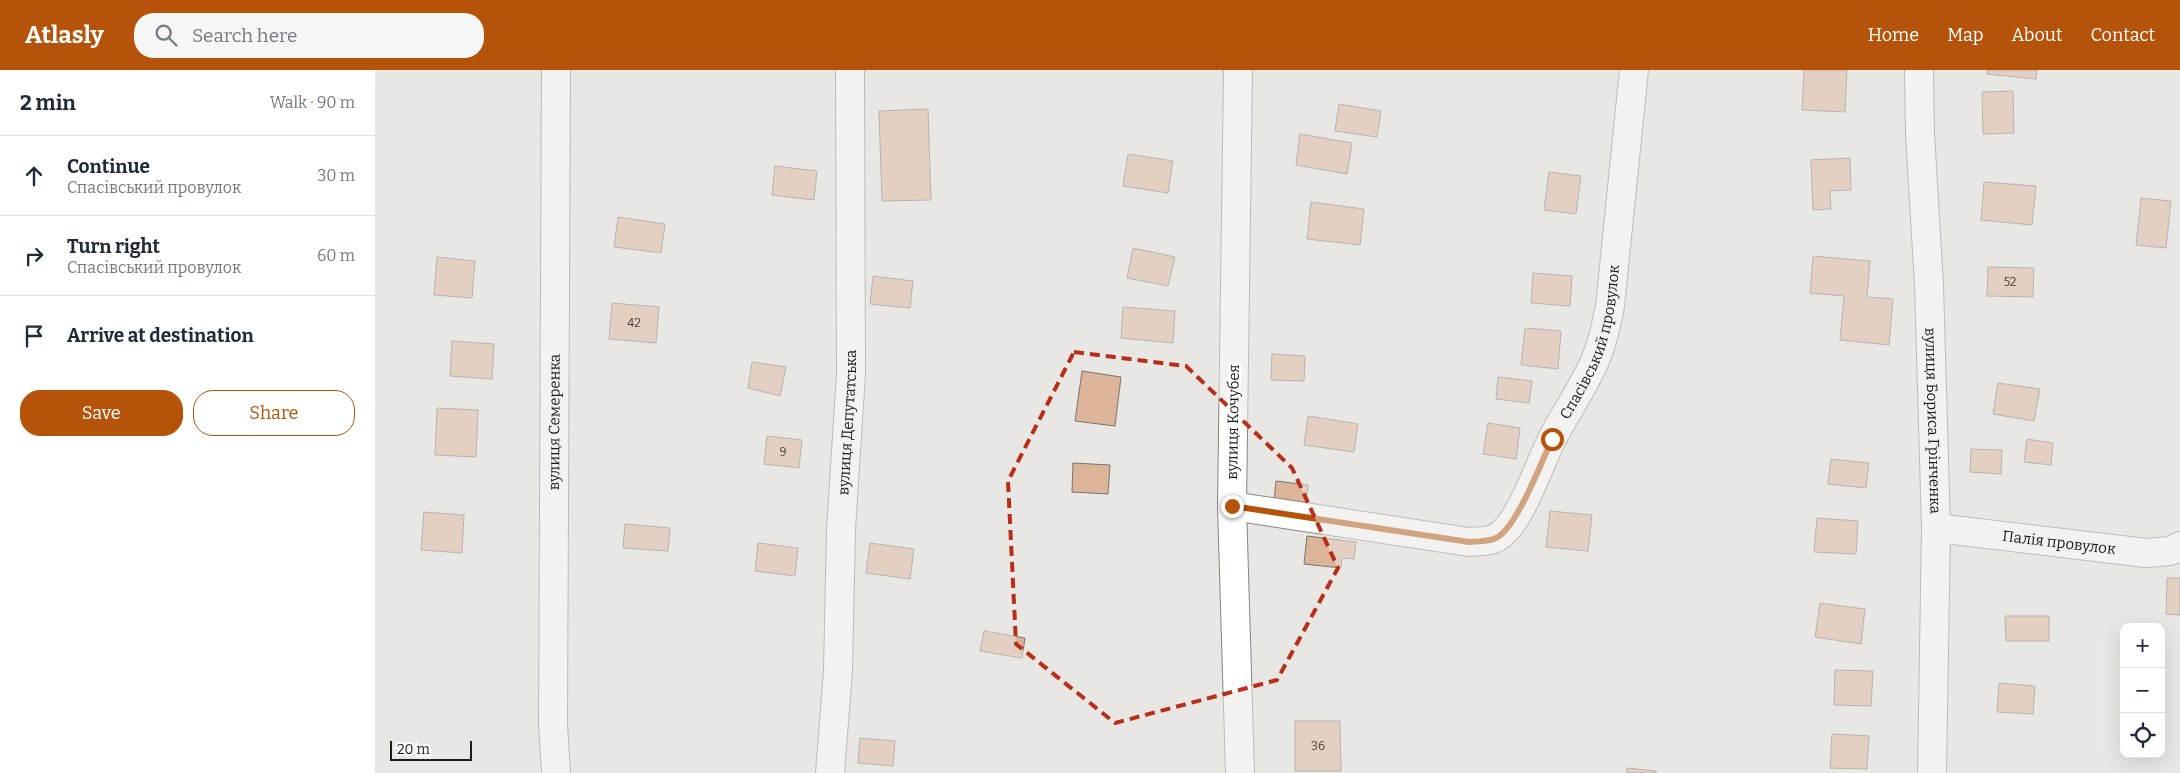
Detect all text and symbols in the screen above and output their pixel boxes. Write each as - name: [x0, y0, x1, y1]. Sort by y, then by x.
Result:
- search box: [134, 13, 484, 58]
- text: Atlasly: [25, 21, 104, 49]
- icon: search: [152, 21, 180, 49]
- text: Search here: [192, 24, 297, 47]
- text: Home: [1868, 24, 1919, 46]
- text: Map: [1947, 24, 1983, 46]
- text: About: [2011, 24, 2062, 46]
- text: Contact: [2090, 24, 2155, 46]
- text: 2 min: [20, 90, 76, 116]
- text: Walk · 90 m: [270, 93, 355, 112]
- text: Continue: [67, 155, 150, 178]
- icon: ahead: [20, 162, 48, 190]
- text: 30 m: [317, 166, 355, 185]
- text: Спасівський провулок: [67, 178, 241, 197]
- text: Turn right: [67, 235, 160, 258]
- icon: right: [20, 242, 48, 270]
- text: 60 m: [317, 246, 355, 265]
- text: Спасівський провулок: [67, 258, 241, 277]
- street label: Спасівський провулок: [1556, 264, 1623, 423]
- house number: 52: [2004, 275, 2016, 289]
- house number: 42: [627, 316, 641, 330]
- icon: arrive: [20, 322, 48, 350]
- text: Arrive at destination: [67, 324, 254, 347]
- street label: вулиця Бориса Грінченка: [1921, 327, 1945, 514]
- street label: вулиця Депутатська: [834, 350, 860, 496]
- street label: вулиця Семеренка: [545, 354, 564, 490]
- street label: вулиця Кочубея: [1223, 364, 1243, 480]
- button: Save: [20, 390, 183, 436]
- button: Share: [193, 390, 355, 436]
- route start: [1541, 428, 1564, 451]
- house number: 9: [779, 445, 787, 459]
- route end: [1221, 495, 1244, 518]
- street label: Палія провулок: [2001, 527, 2117, 558]
- map controls: [2120, 623, 2165, 758]
- button: +: [2120, 623, 2165, 668]
- button: −: [2120, 668, 2165, 713]
- button: locate: [2120, 713, 2165, 758]
- scale bar: [390, 738, 473, 761]
- house number: 36: [1311, 739, 1325, 753]
- text: 20 m: [397, 741, 430, 758]

